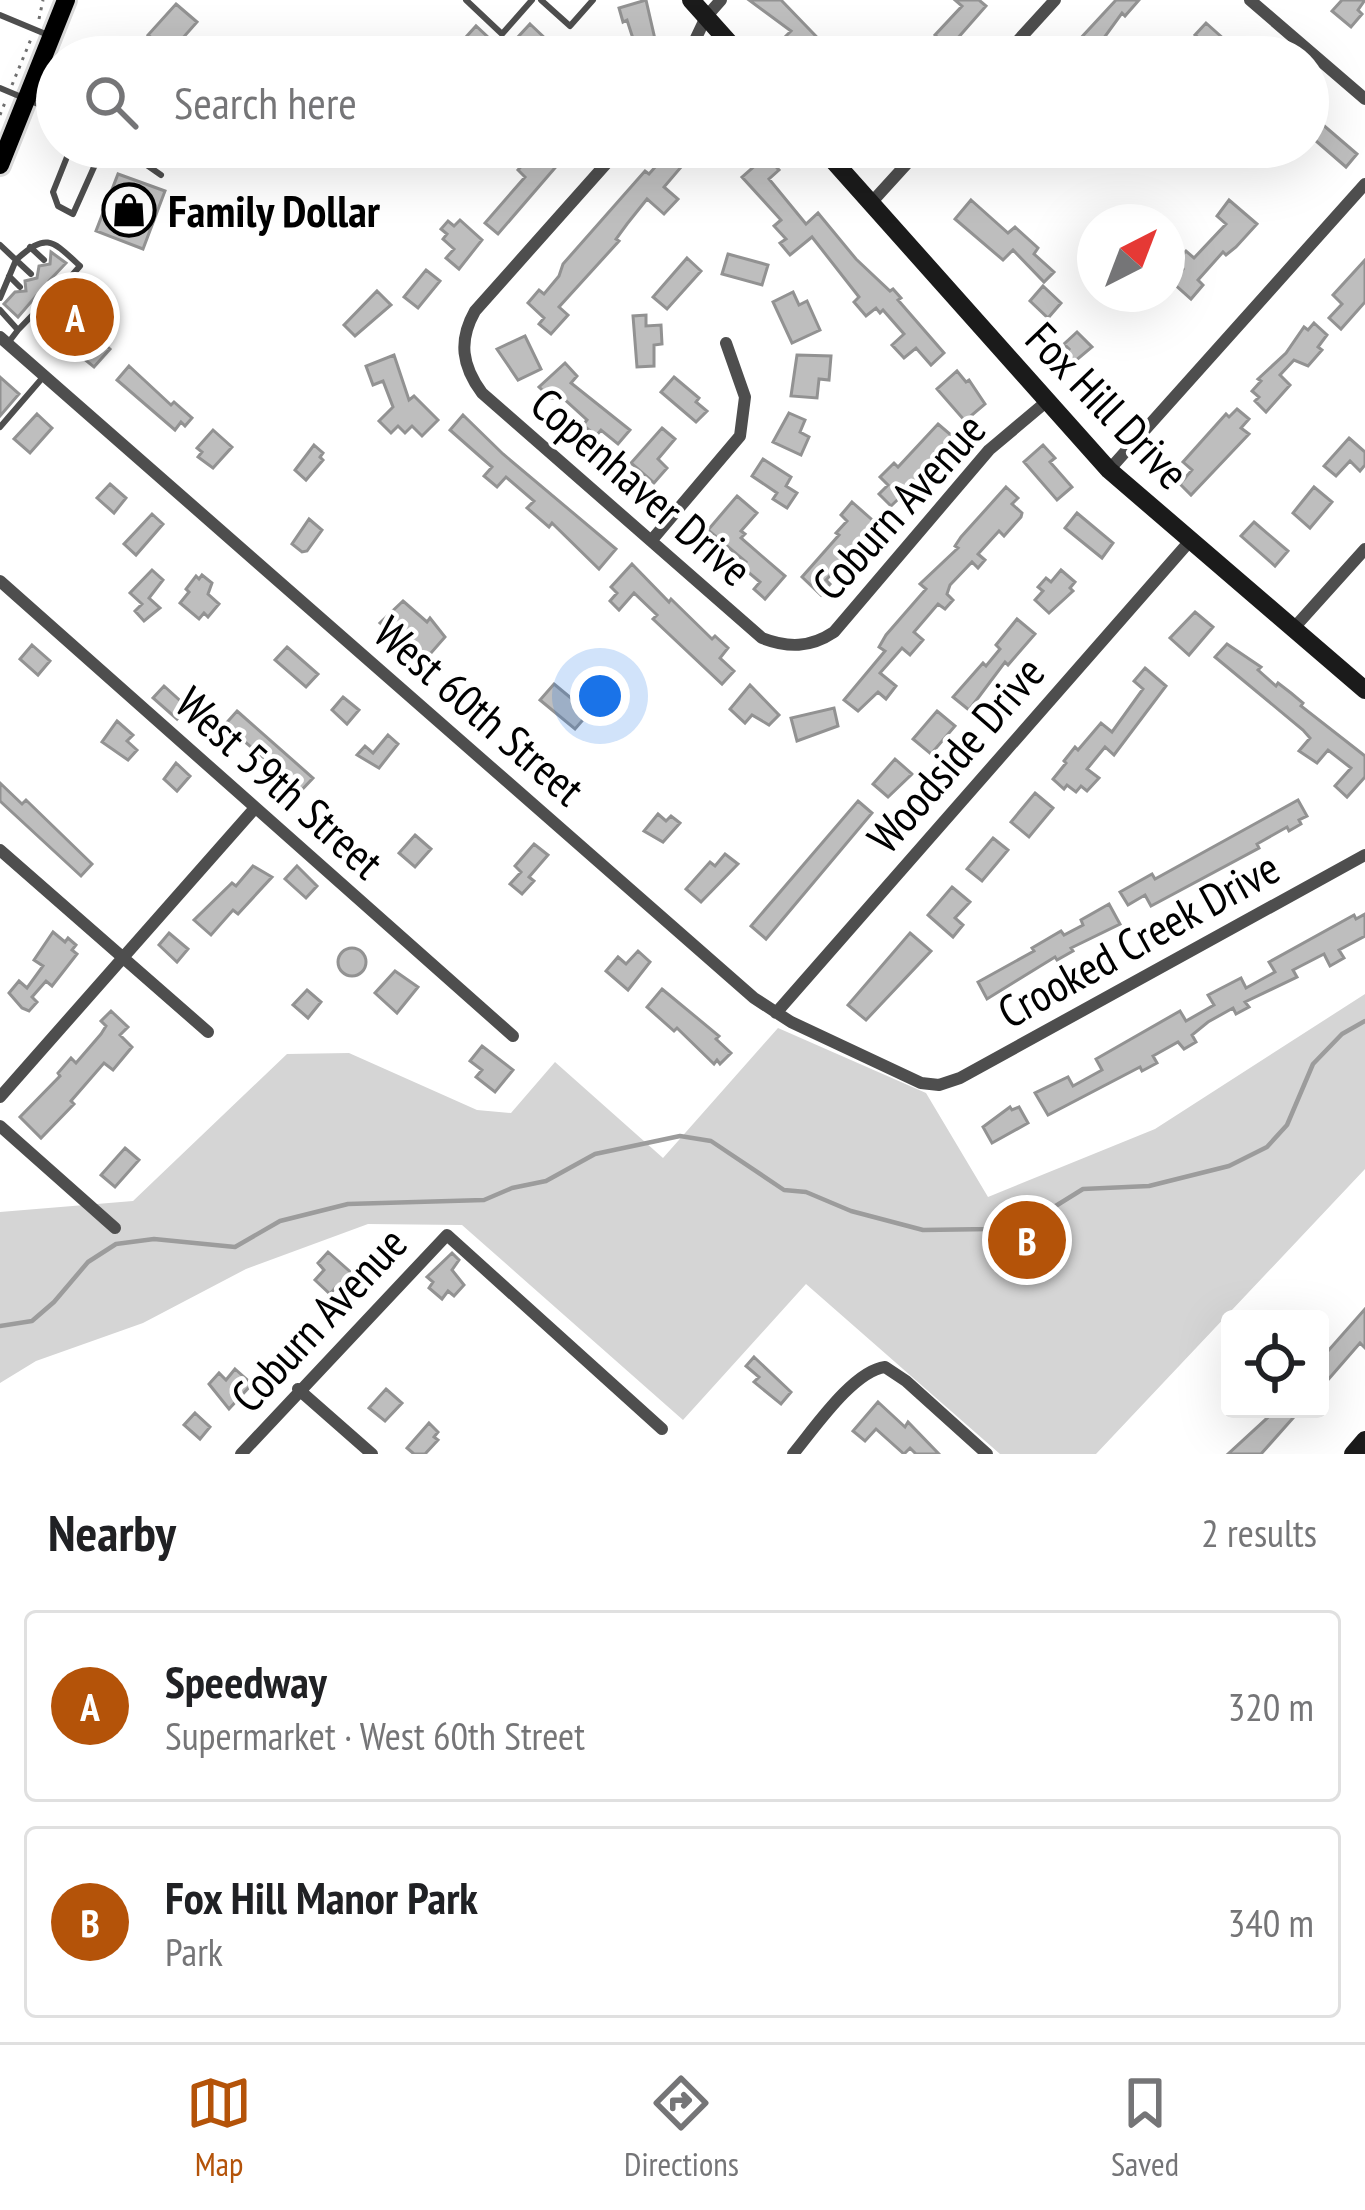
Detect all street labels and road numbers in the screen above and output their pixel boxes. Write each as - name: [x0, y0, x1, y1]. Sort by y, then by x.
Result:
- street label: Fox Hill Drive: [1014, 309, 1202, 501]
- street label: Copenhaver Drive: [520, 374, 764, 598]
- street label: Coburn Avenue: [799, 400, 997, 612]
- street label: West 60th Street: [363, 603, 597, 817]
- street label: Woodside Drive: [854, 644, 1056, 864]
- street label: West 59th Street: [164, 674, 396, 891]
- street label: Crooked Creek Drive: [987, 838, 1289, 1040]
- street label: Coburn Avenue: [218, 1214, 418, 1424]

